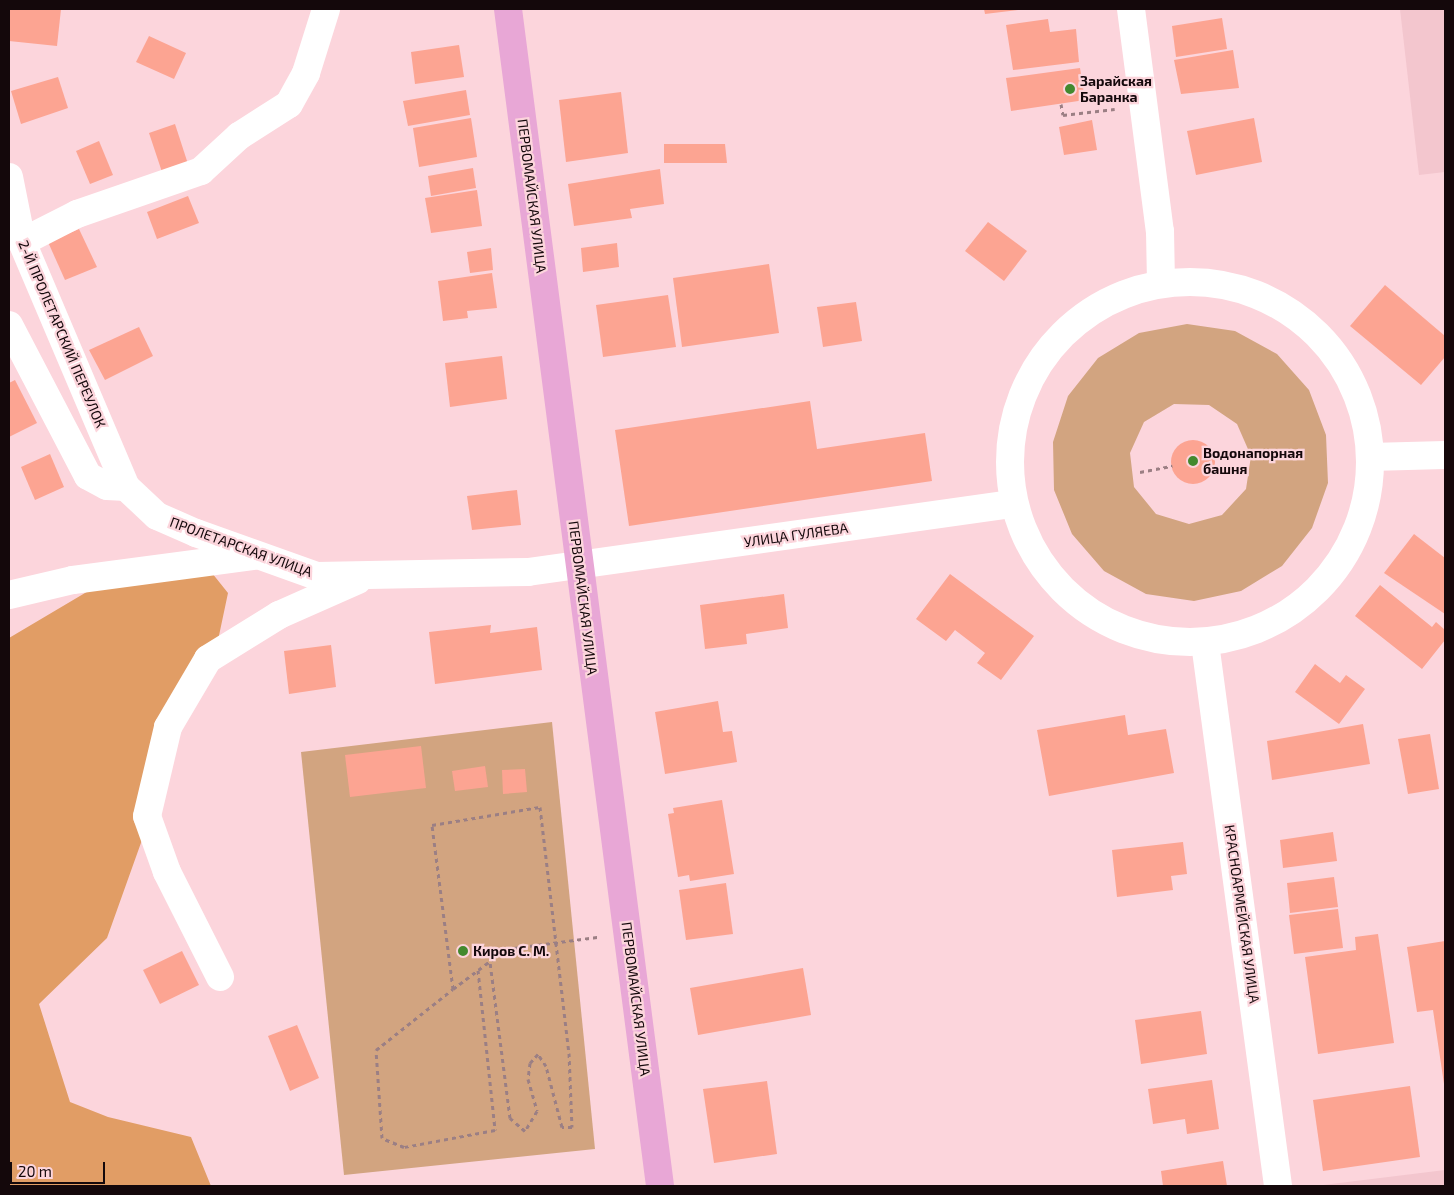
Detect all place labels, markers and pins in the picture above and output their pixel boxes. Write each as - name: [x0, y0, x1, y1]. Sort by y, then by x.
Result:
- place label: Зарайская Баранка: [1080, 73, 1152, 105]
- marker: Зарайская Баранка: [1064, 83, 1076, 95]
- place label: Водонапорная башня: [1203, 445, 1303, 478]
- marker: Водонапорная башня: [1187, 455, 1199, 467]
- place label: Киров С. М.: [473, 943, 549, 959]
- marker: Киров С. М.: [457, 945, 469, 957]

